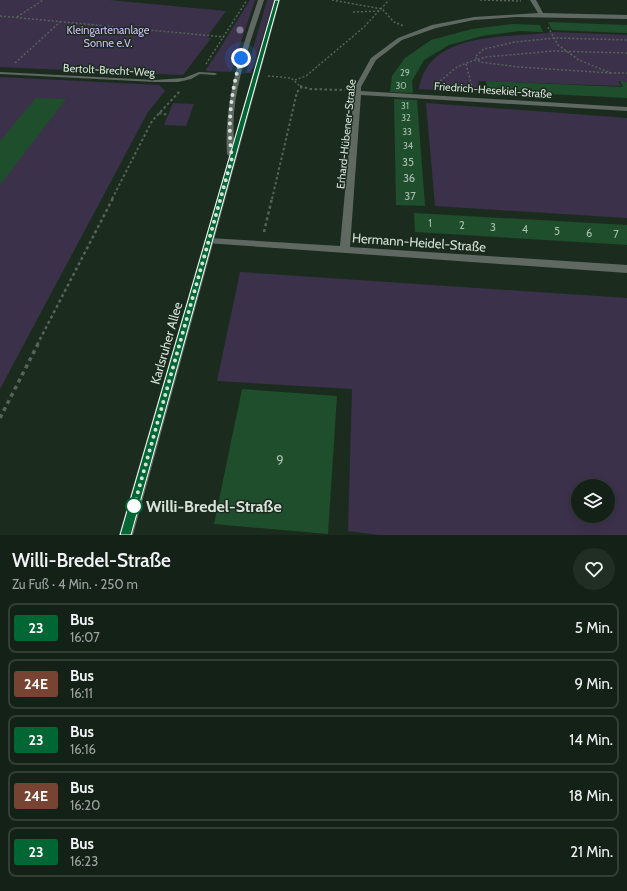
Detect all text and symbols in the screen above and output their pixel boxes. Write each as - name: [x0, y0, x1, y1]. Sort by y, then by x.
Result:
- park label: Kleingartenanlage Sonne e.V.: [67, 23, 150, 50]
- your location: [231, 48, 251, 68]
- street label: Bertolt-Brecht-Weg: [63, 61, 156, 79]
- house number: 29: [400, 67, 410, 78]
- street label: Erhard-Hübener-Straße: [333, 78, 359, 189]
- street label: Friedrich-Hesekiel-Straße: [434, 79, 553, 101]
- house number: 30: [395, 80, 407, 91]
- house number: 31: [401, 100, 409, 111]
- house number: 32: [401, 112, 411, 123]
- house number: 33: [402, 126, 412, 137]
- house number: 34: [403, 140, 413, 151]
- house number: 35: [402, 155, 414, 169]
- house number: 36: [403, 171, 415, 185]
- house number: 37: [404, 189, 416, 203]
- house number: 1: [428, 216, 432, 230]
- house number: 2: [459, 218, 465, 232]
- house number: 3: [490, 220, 496, 234]
- house number: 4: [522, 222, 529, 236]
- house number: 5: [554, 224, 560, 238]
- house number: 6: [586, 226, 592, 240]
- house number: 7: [613, 227, 619, 241]
- street label: Hermann-Heidel-Straße: [351, 229, 487, 255]
- street label: Karlsruher Allee: [147, 300, 186, 386]
- house number: 9: [276, 452, 284, 468]
- map controls: [571, 479, 615, 523]
- button: layers: [571, 479, 615, 523]
- marker: Willi-Bredel-Straße: [125, 497, 143, 515]
- place label: Willi-Bredel-Straße: [146, 497, 282, 516]
- button: heart: [573, 548, 615, 590]
- text: Willi-Bredel-Straße: [12, 549, 171, 572]
- text: Zu Fuß · 4 Min. · 250 m: [12, 576, 138, 592]
- text: Bus: [70, 611, 94, 629]
- text: 23: [29, 619, 43, 637]
- text: 5 Min.: [575, 619, 613, 637]
- text: 16:07: [70, 629, 100, 645]
- text: Bus: [70, 667, 94, 685]
- text: 24E: [24, 675, 48, 693]
- text: 9 Min.: [574, 675, 613, 693]
- text: 16:11: [70, 685, 93, 701]
- text: Bus: [70, 723, 94, 741]
- text: 23: [29, 731, 43, 749]
- text: 14 Min.: [569, 731, 613, 749]
- text: 16:16: [70, 741, 96, 757]
- text: Bus: [70, 779, 94, 797]
- text: 24E: [24, 787, 48, 805]
- text: 18 Min.: [569, 787, 613, 805]
- text: 16:20: [70, 797, 100, 813]
- text: Bus: [70, 835, 94, 853]
- text: 23: [29, 843, 43, 861]
- text: 21 Min.: [570, 843, 613, 861]
- text: 16:23: [70, 853, 98, 869]

